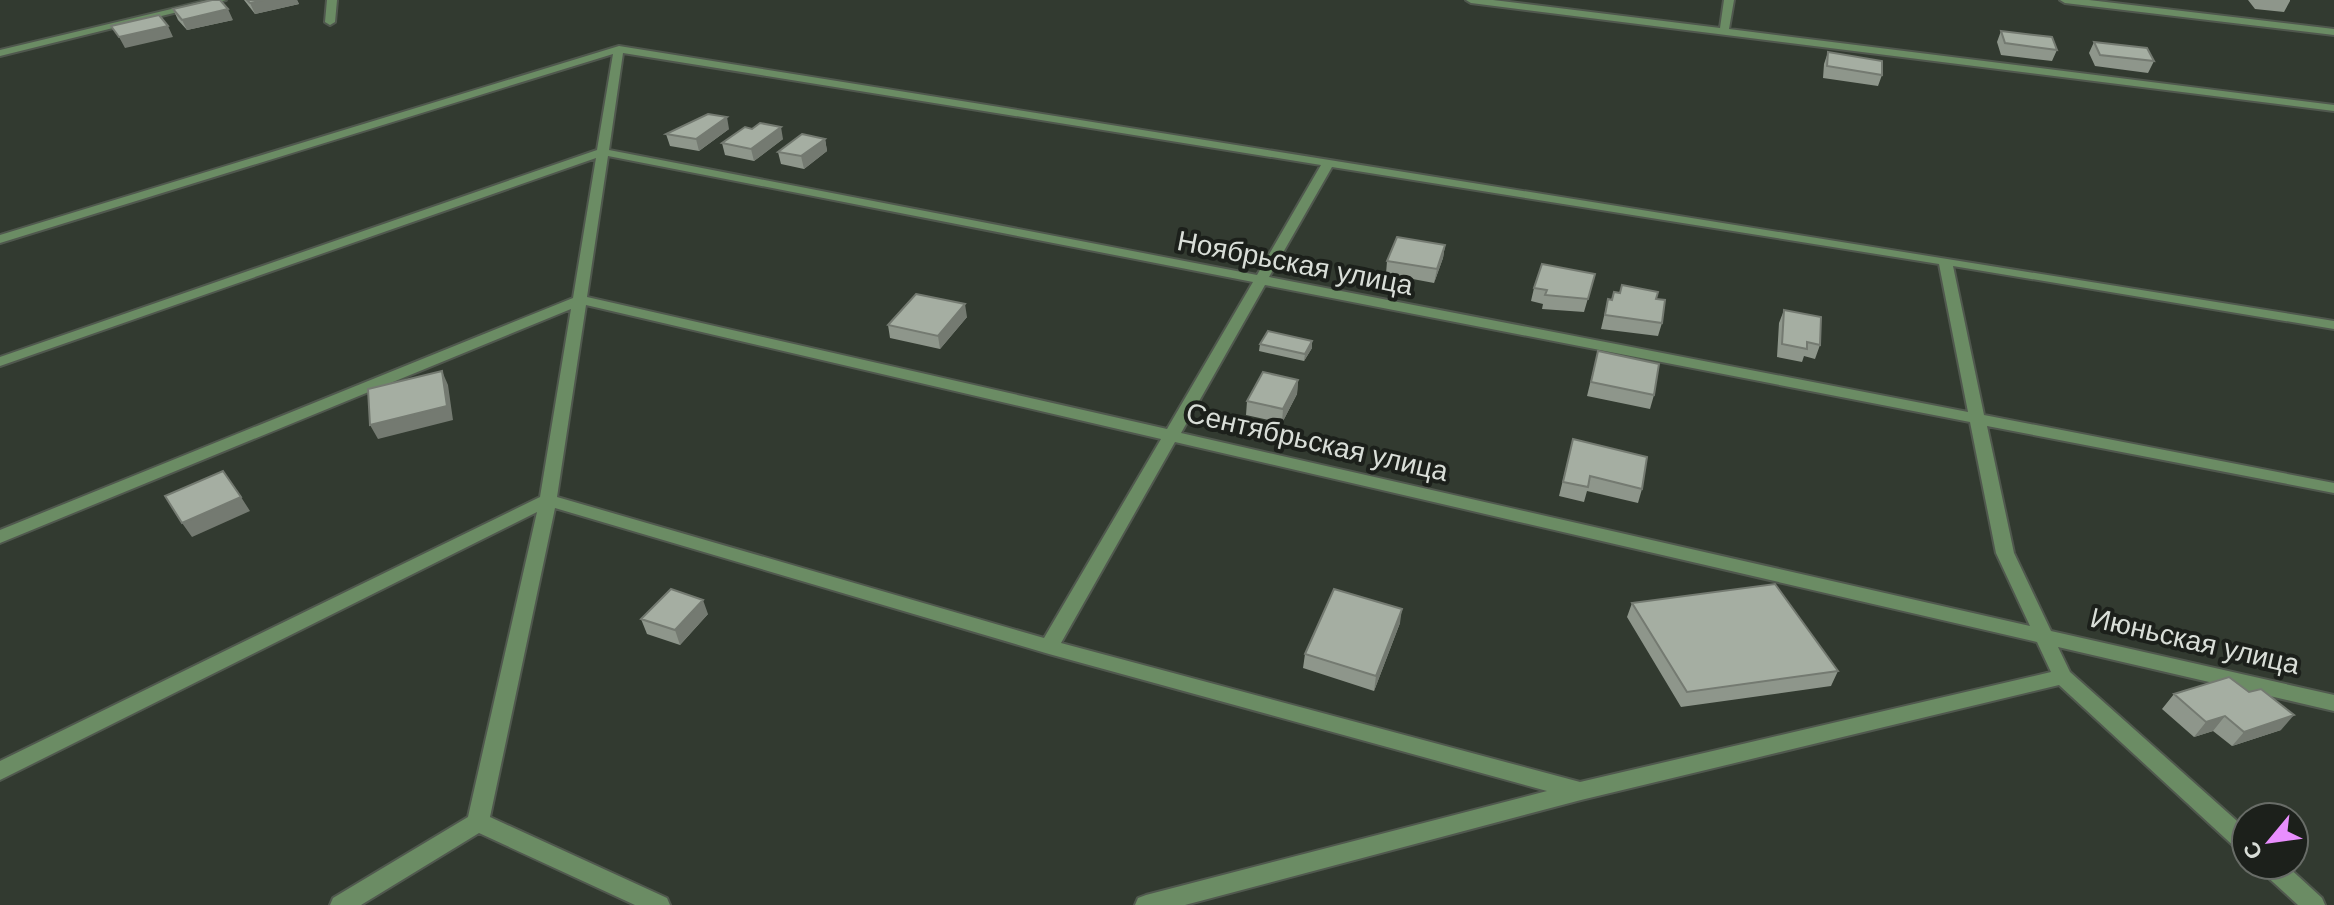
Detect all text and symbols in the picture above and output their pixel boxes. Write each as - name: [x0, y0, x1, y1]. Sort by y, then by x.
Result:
- street label: Ноябрьская улица: [1174, 225, 1416, 301]
- street label: Сентябрьская улица: [1183, 397, 1451, 487]
- street label: Июньская улица: [2087, 602, 2303, 680]
- north arrow: [2230, 801, 2310, 881]
- text: С: [2238, 837, 2268, 863]

